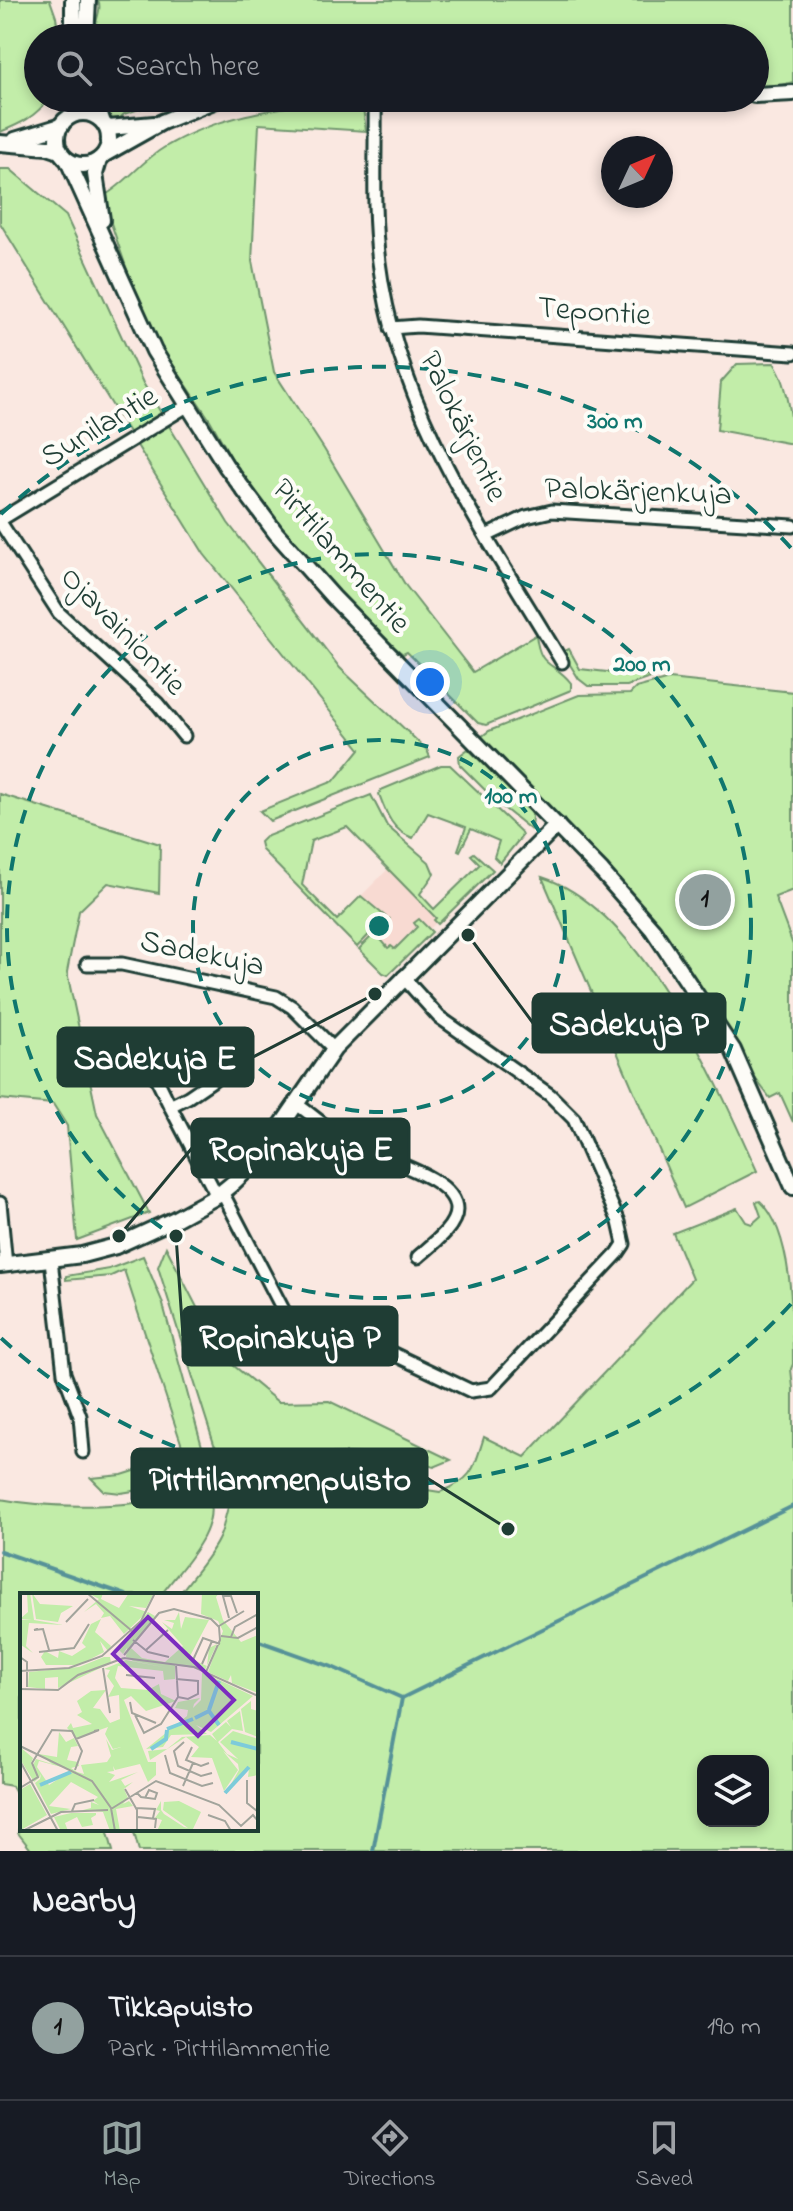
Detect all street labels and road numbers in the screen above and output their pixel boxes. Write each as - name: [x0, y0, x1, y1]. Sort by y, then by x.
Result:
- street label: Tepontie: [536, 286, 653, 340]
- street label: Palokärjentie: [405, 344, 519, 511]
- street label: Sunilantie: [32, 374, 168, 482]
- street label: Palokärjenkuja: [543, 466, 733, 520]
- street label: Pirttilammentie: [259, 469, 421, 646]
- street label: Ojavainiontie: [48, 556, 197, 708]
- street label: Sadekuja: [135, 919, 269, 991]

